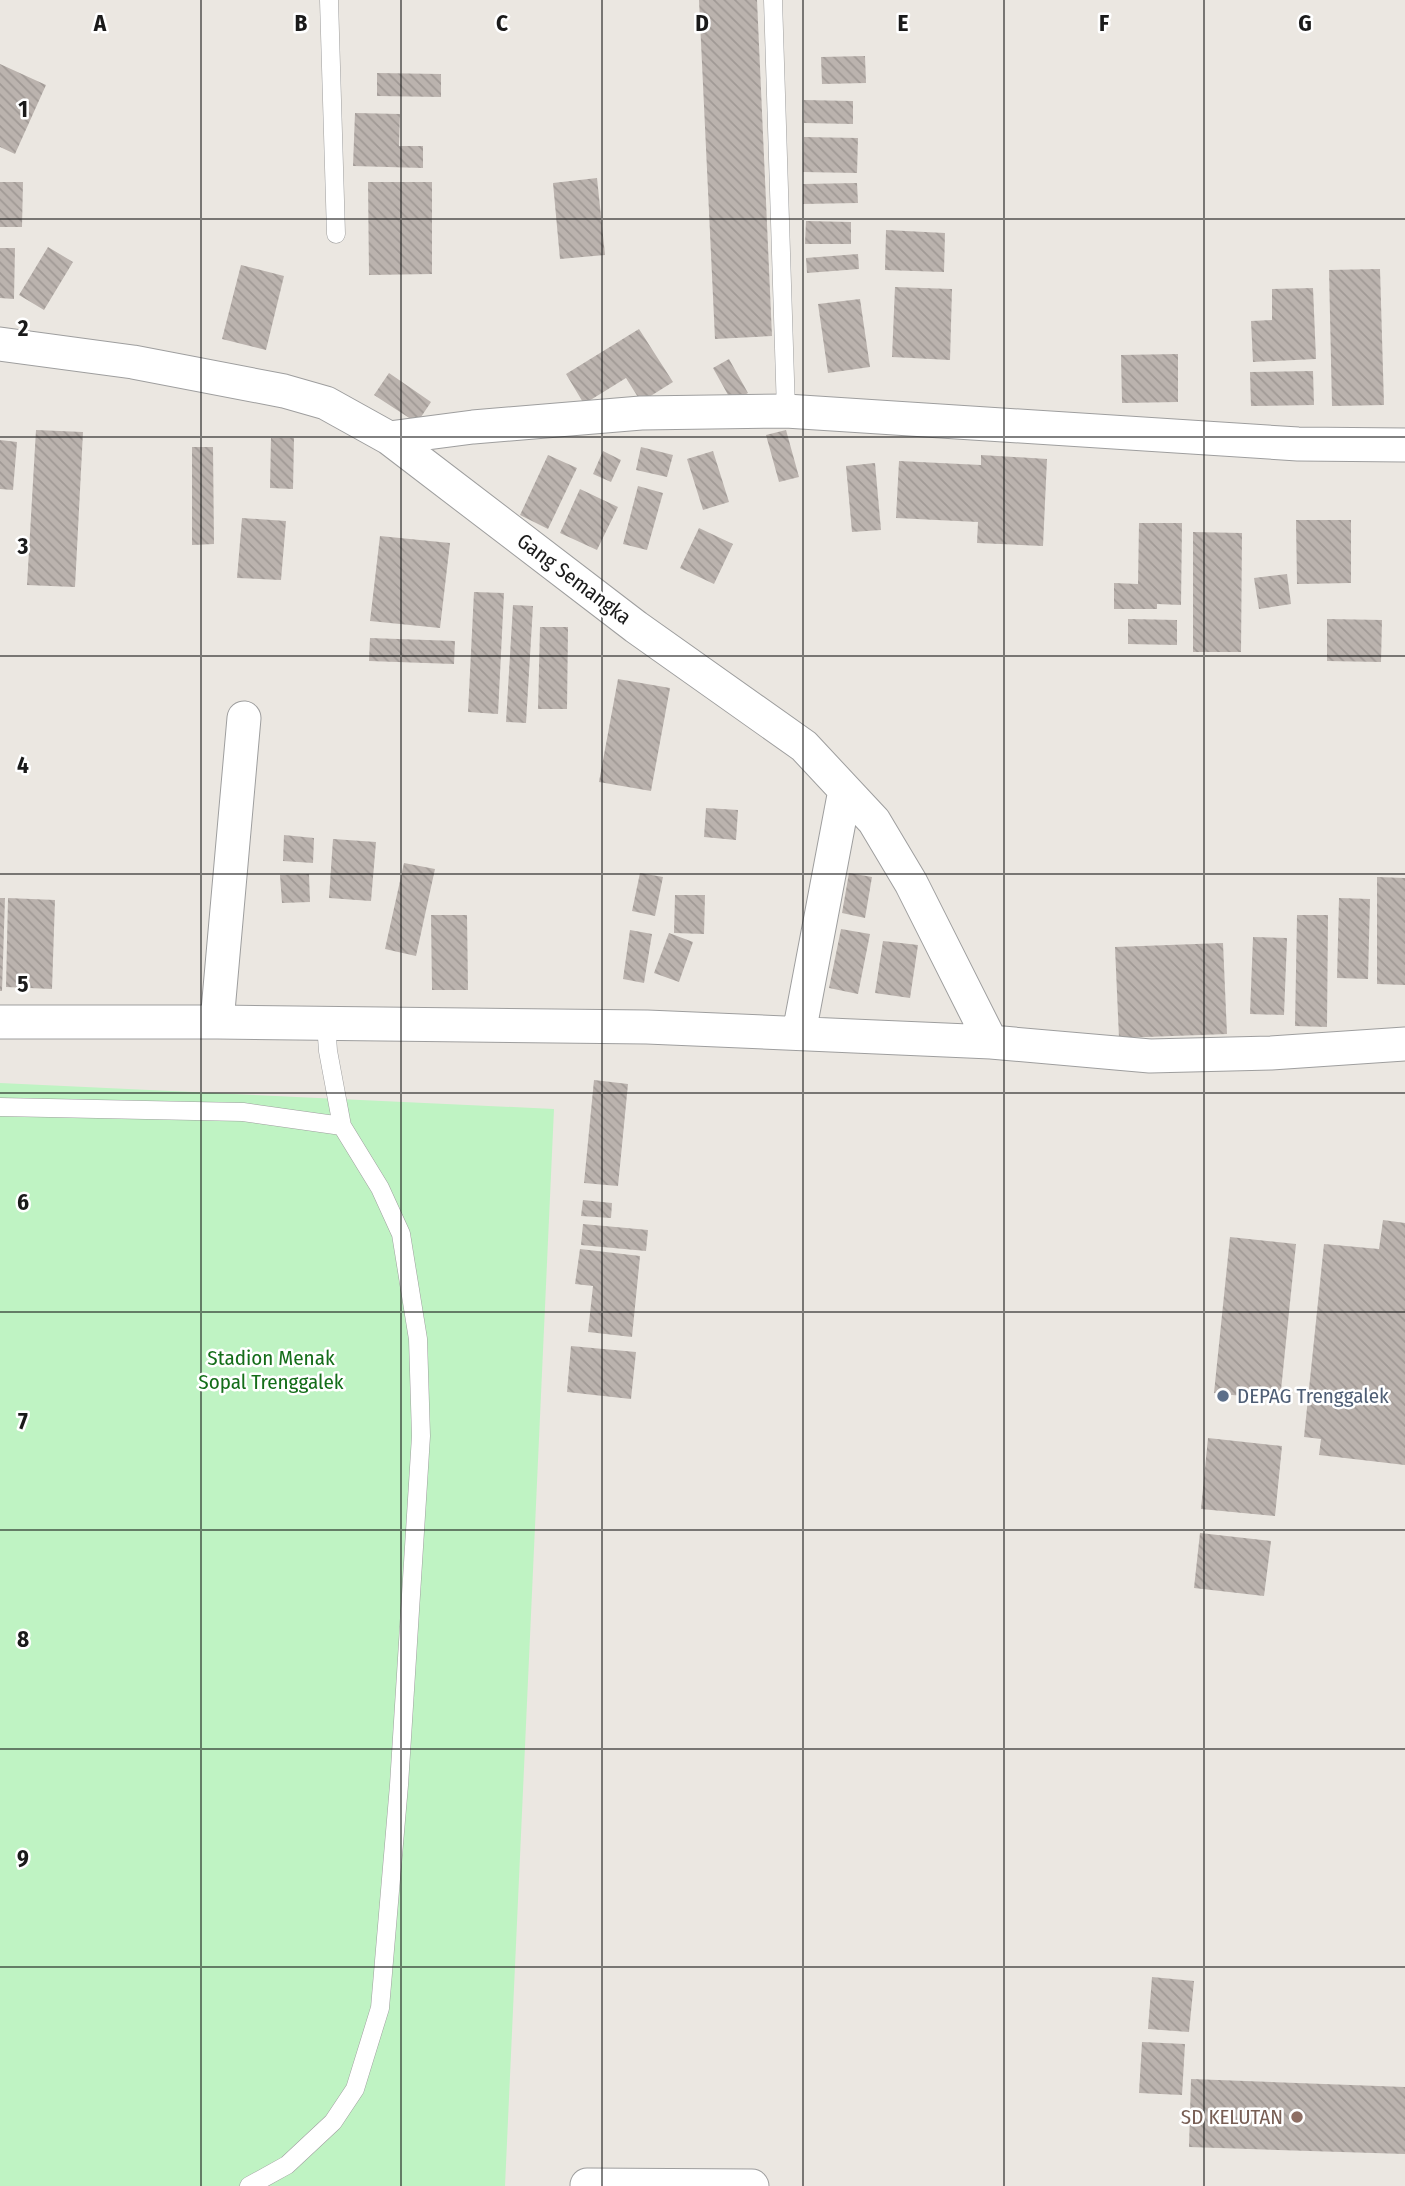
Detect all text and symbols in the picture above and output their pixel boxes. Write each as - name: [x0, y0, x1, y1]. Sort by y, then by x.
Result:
- text: A: [93, 9, 107, 37]
- text: B: [295, 9, 308, 37]
- text: C: [496, 9, 508, 37]
- text: D: [695, 9, 709, 37]
- text: E: [898, 9, 909, 37]
- text: F: [1099, 9, 1109, 37]
- text: G: [1298, 9, 1312, 37]
- text: 1: [18, 95, 28, 123]
- text: 2: [17, 314, 29, 342]
- street label: Gang Semangka: [512, 528, 636, 630]
- text: 3: [17, 532, 29, 560]
- text: 4: [17, 751, 29, 779]
- text: 5: [17, 970, 29, 998]
- text: 6: [17, 1188, 29, 1216]
- park label: Stadion Menak Sopal Trenggalek: [198, 1345, 344, 1395]
- place label: DEPAG Trenggalek: [1237, 1383, 1389, 1409]
- marker: DEPAG Trenggalek: [1215, 1388, 1231, 1404]
- text: 7: [18, 1407, 28, 1435]
- text: 8: [17, 1625, 29, 1653]
- text: 9: [17, 1844, 29, 1872]
- place label: SD KELUTAN: [1181, 2104, 1283, 2130]
- marker: SD KELUTAN: [1289, 2109, 1305, 2125]

